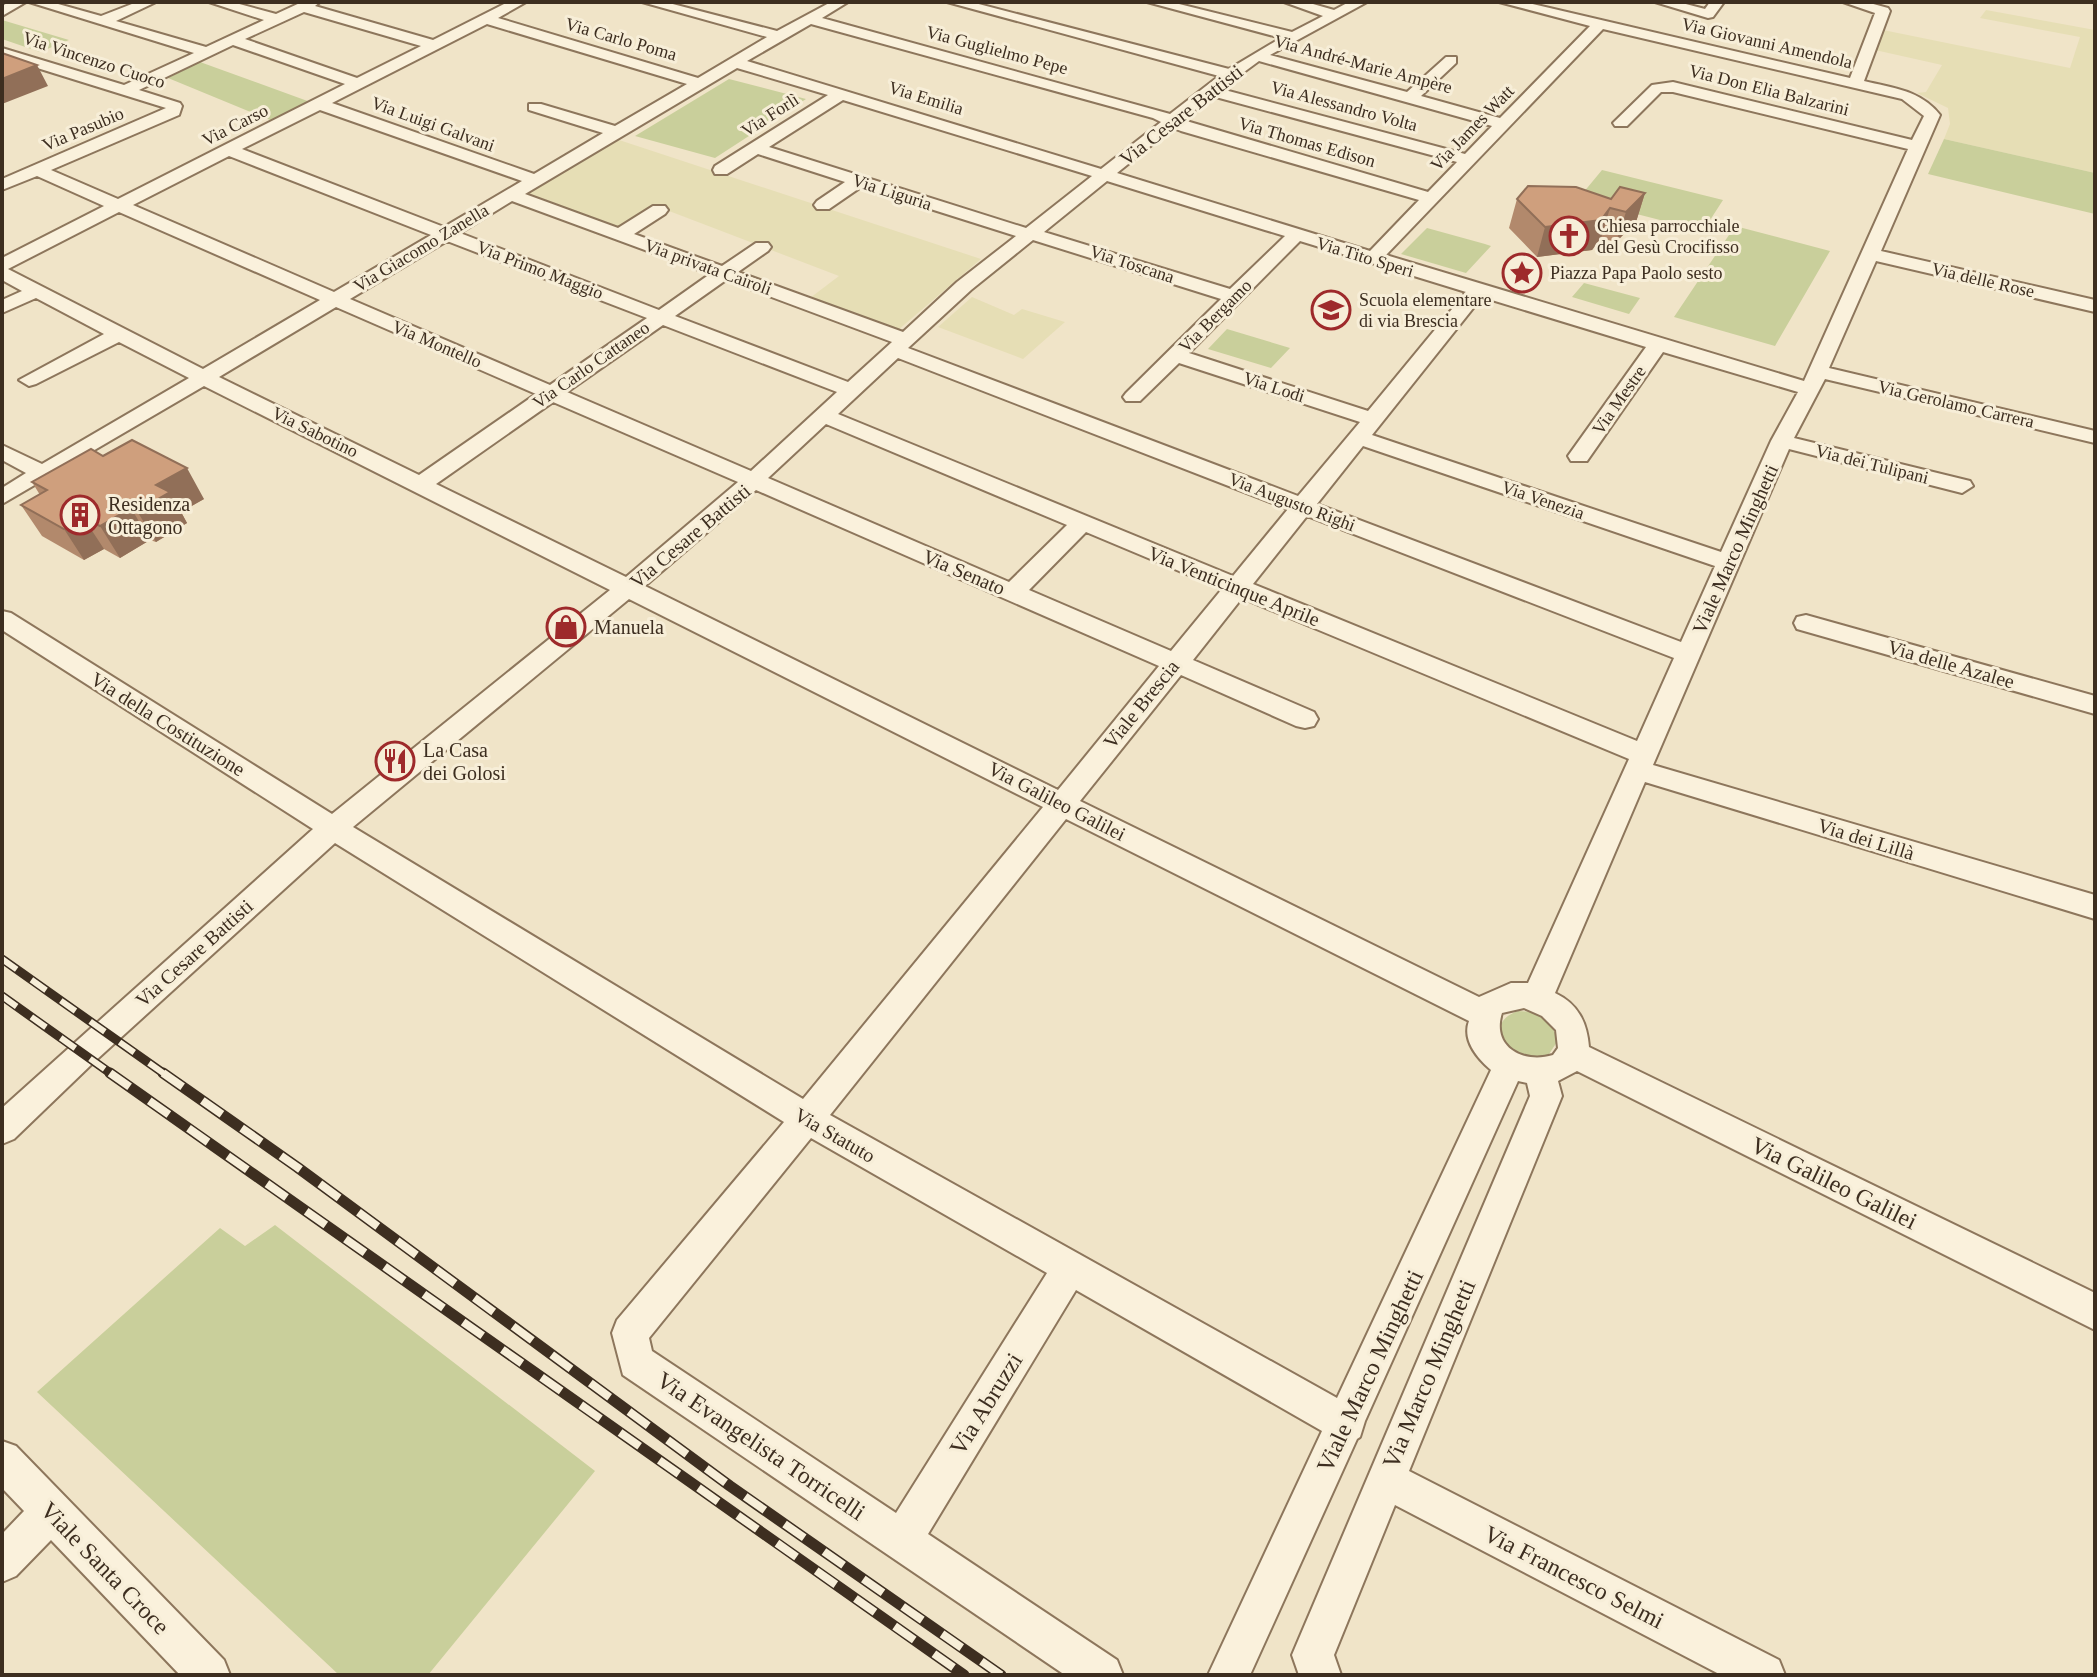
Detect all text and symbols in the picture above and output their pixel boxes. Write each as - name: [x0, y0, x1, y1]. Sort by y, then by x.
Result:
- street label: Via Carlo Poma: [563, 14, 679, 64]
- street label: Via Giovanni Amendola: [1680, 14, 1854, 72]
- street label: Via Guglielmo Pepe: [924, 21, 1070, 79]
- street label: Via Vincenzo Cuoco: [20, 28, 168, 92]
- street label: Via André-Marie Ampère: [1272, 31, 1454, 97]
- street label: Via Cesare Battisti: [1115, 60, 1247, 170]
- street label: Via Don Elia Balzarini: [1687, 60, 1851, 120]
- street label: Via Emilia: [886, 77, 966, 119]
- street label: Via Alessandro Volta: [1268, 77, 1420, 135]
- street label: Via James Watt: [1426, 81, 1518, 175]
- street label: Via Forlì: [738, 89, 802, 141]
- street label: Via Luigi Galvani: [369, 92, 497, 156]
- street label: Via Carso: [199, 100, 271, 150]
- street label: Via Pasubio: [39, 103, 127, 155]
- street label: Via Thomas Edison: [1236, 113, 1378, 171]
- street label: Via Liguria: [850, 170, 934, 214]
- street label: Via Giacomo Zanella: [350, 200, 492, 296]
- church icon: Chiesa parrocchiale del Gesù Crocifisso: [1548, 215, 1590, 257]
- place label: Chiesa parrocchiale del Gesù Crocifisso: [1597, 216, 1739, 257]
- street label: Via Tito Speri: [1314, 233, 1416, 281]
- street label: Via privata Cairoli: [642, 235, 774, 299]
- street label: Via Primo Maggio: [474, 237, 606, 303]
- street label: Via Toscana: [1087, 241, 1177, 287]
- place icon: Piazza Papa Paolo sesto: [1501, 252, 1543, 294]
- street label: Via delle Rose: [1930, 258, 2036, 302]
- place label: Piazza Papa Paolo sesto: [1550, 263, 1722, 283]
- street label: Via Bergamo: [1174, 275, 1256, 357]
- school or university icon: Scuola elementare di via Brescia: [1310, 289, 1352, 331]
- place label: Scuola elementare di via Brescia: [1359, 290, 1491, 331]
- street label: Via Montello: [389, 316, 485, 372]
- street label: Via Carlo Cattaneo: [529, 317, 653, 413]
- street label: Via Mestre: [1588, 362, 1650, 438]
- street label: Via Lodi: [1241, 368, 1307, 406]
- street label: Via Gerolamo Carrera: [1876, 376, 2036, 432]
- street label: Via Sabotino: [269, 403, 361, 461]
- street label: Via dei Tulipani: [1813, 440, 1931, 488]
- street label: Viale Marco Minghetti: [1688, 460, 1783, 638]
- street label: Via Augusto Righi: [1226, 469, 1358, 535]
- street label: Via Venezia: [1499, 477, 1587, 523]
- street label: Via Cesare Battisti: [626, 479, 755, 593]
- place label: Residenza Ottagono: [108, 493, 190, 539]
- building icon: Residenza Ottagono: [59, 494, 101, 536]
- street label: Via Venticinque Aprile: [1145, 542, 1323, 631]
- street label: Via Senato: [920, 545, 1008, 599]
- shop icon: Manuela: [545, 606, 587, 648]
- place label: Manuela: [594, 616, 664, 638]
- street label: Via delle Azalee: [1885, 635, 2017, 693]
- street label: Viale Brescia: [1099, 655, 1183, 753]
- street label: Via della Costituzione: [87, 668, 249, 780]
- place label: La Casa dei Golosi: [423, 739, 506, 784]
- restaurant icon: La Casa dei Golosi: [374, 740, 416, 782]
- street label: Via Galileo Galilei: [985, 757, 1130, 845]
- street label: Via dei Lillà: [1815, 814, 1917, 864]
- street label: Via Cesare Battisti: [131, 894, 257, 1011]
- street label: Via Statuto: [791, 1103, 879, 1167]
- street label: Via Galileo Galilei: [1747, 1132, 1921, 1235]
- street label: Viale Marco Minghetti: [1312, 1266, 1428, 1476]
- street label: Via Marco Minghetti: [1377, 1275, 1481, 1472]
- street label: Via Abruzzi: [944, 1348, 1028, 1460]
- street label: Via Evangelista Torricelli: [652, 1367, 870, 1526]
- street label: Viale Santa Croce: [36, 1497, 174, 1639]
- street label: Via Francesco Selmi: [1480, 1520, 1669, 1634]

